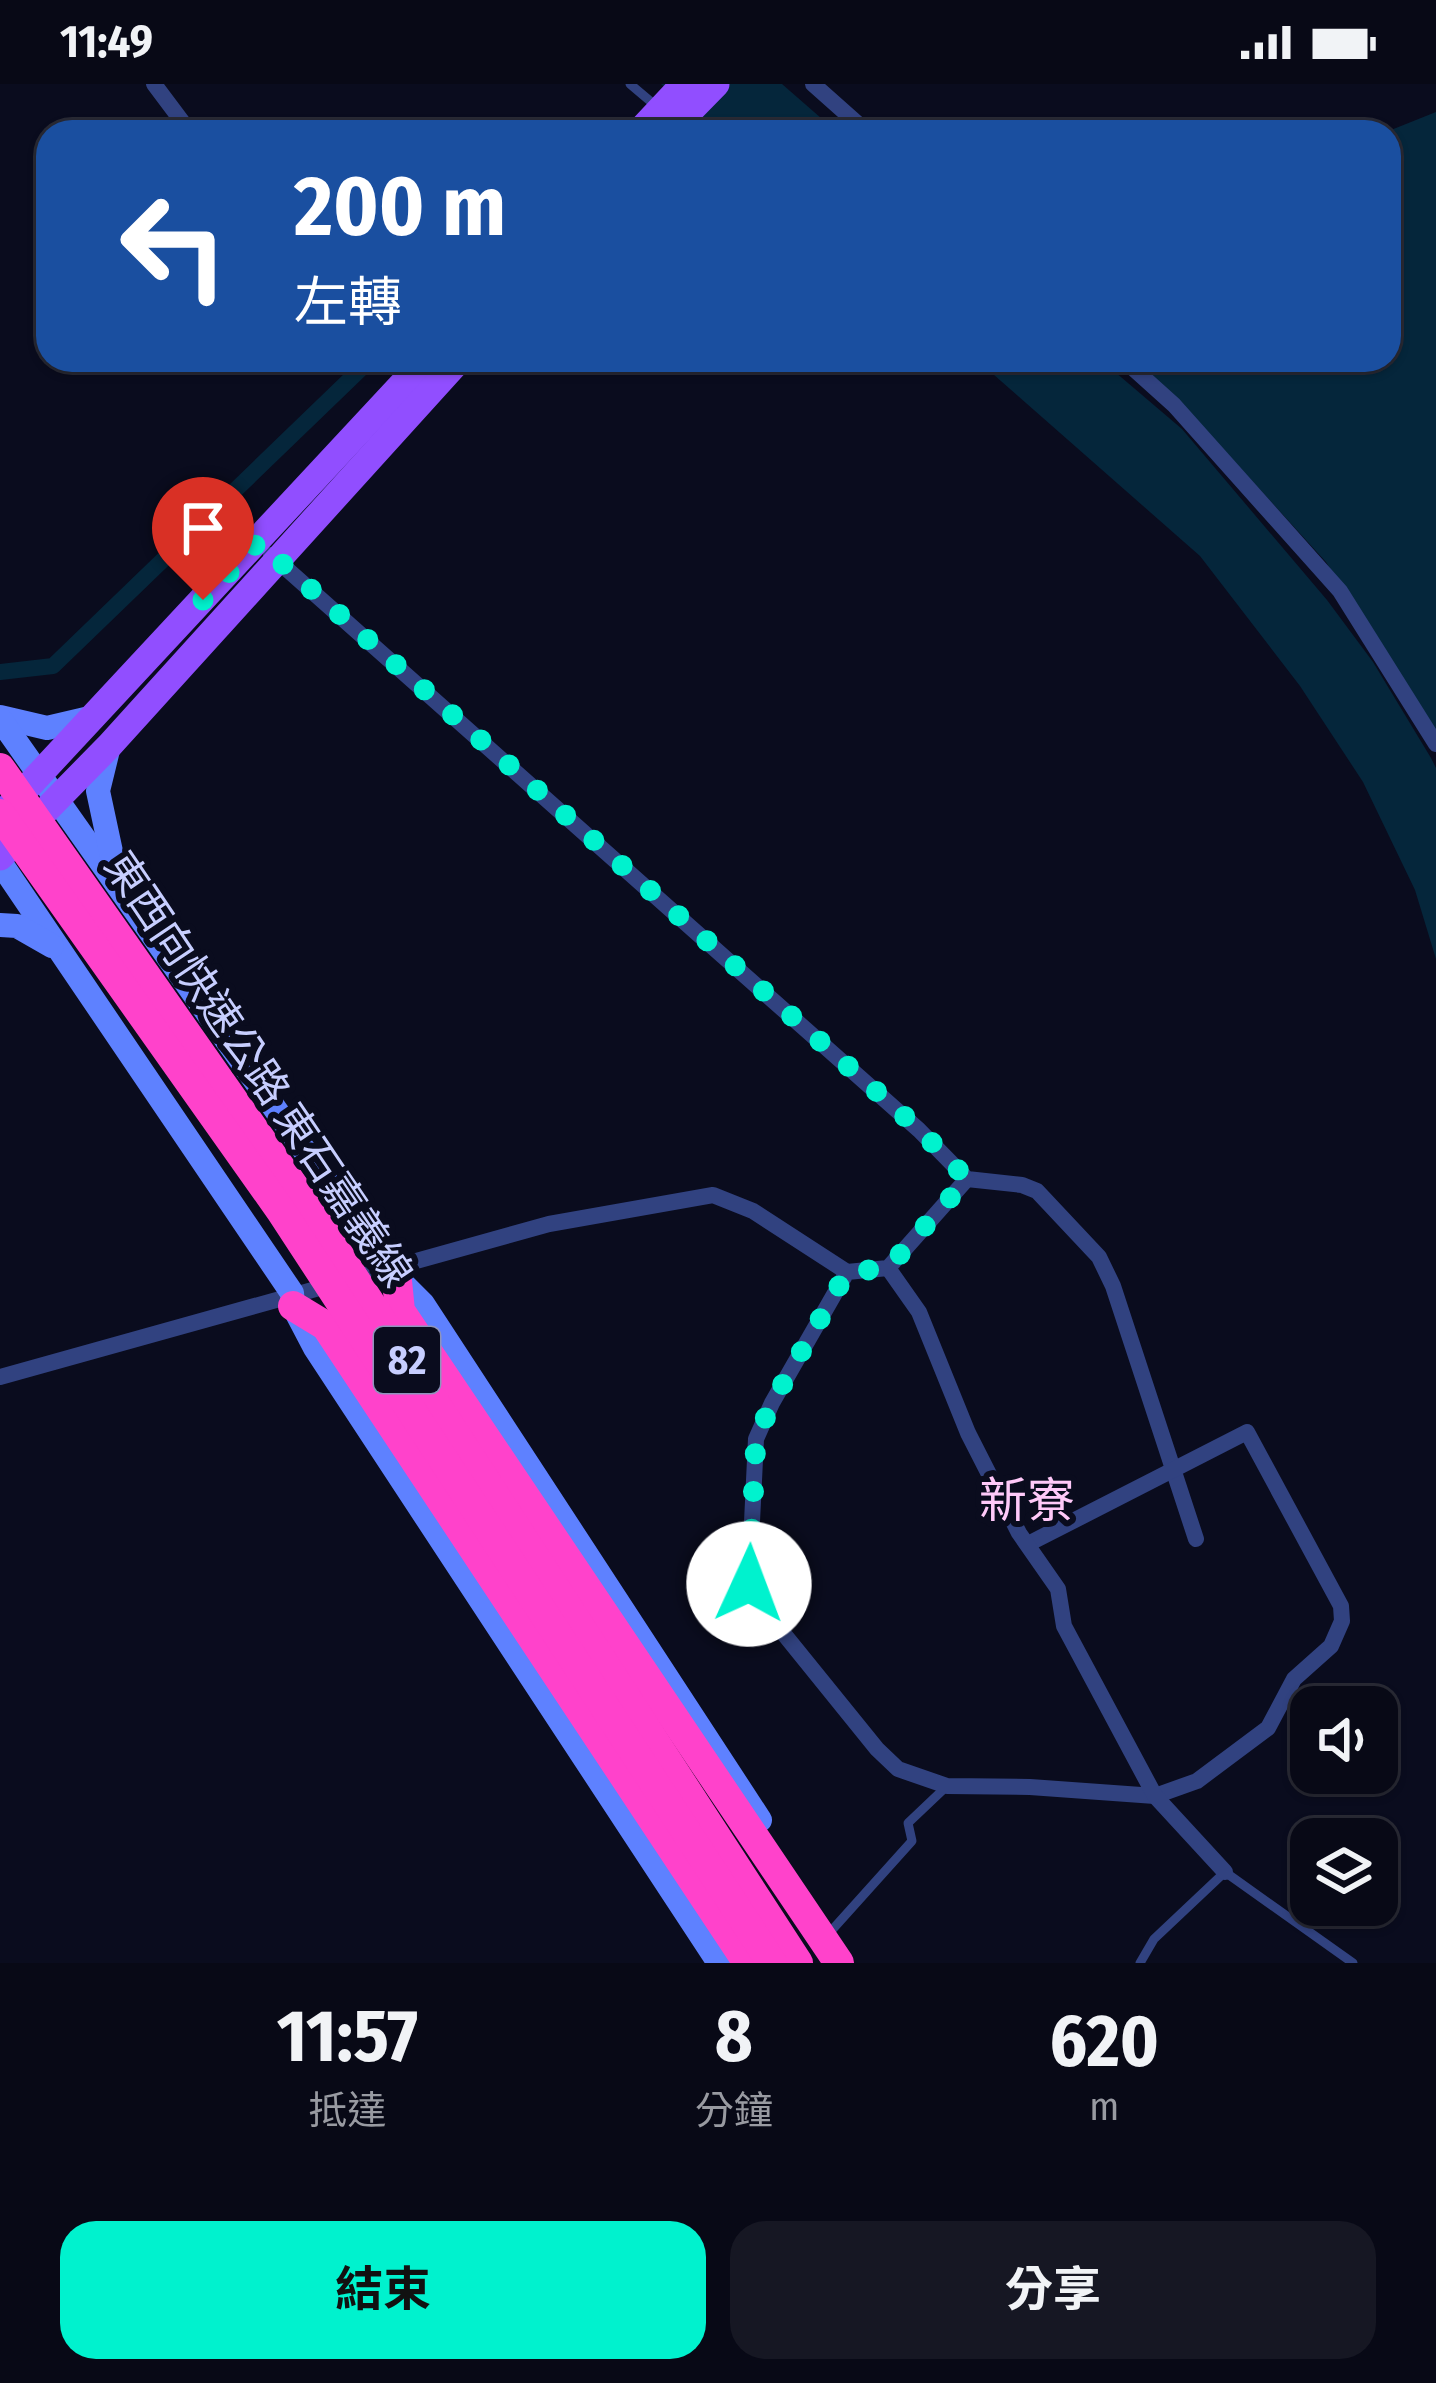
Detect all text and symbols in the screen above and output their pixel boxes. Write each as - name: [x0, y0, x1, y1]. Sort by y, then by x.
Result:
- text: 11:49: [60, 15, 153, 69]
- text: 200 m: [294, 156, 506, 257]
- icon: left: [96, 168, 252, 324]
- text: 左轉: [294, 271, 402, 335]
- pin: [152, 477, 254, 600]
- icon: arrive: [170, 495, 236, 561]
- street label: 東西向快速公路 東石嘉義線: [94, 843, 423, 1297]
- road number: 82: [374, 1327, 440, 1393]
- district label: 新寮: [979, 1472, 1075, 1530]
- position arrow: [686, 1521, 812, 1647]
- map controls: [1290, 1686, 1398, 1926]
- button: sound: [1290, 1686, 1398, 1794]
- button: layers: [1290, 1818, 1398, 1926]
- text: 11:57: [277, 1994, 418, 2080]
- text: 8: [715, 1994, 753, 2080]
- text: 620: [1050, 1999, 1159, 2085]
- text: m: [1089, 2084, 1119, 2130]
- text: 抵達: [308, 2088, 386, 2134]
- text: 分鐘: [695, 2088, 773, 2134]
- button: 結束: [60, 2221, 706, 2359]
- button: 分享: [730, 2221, 1376, 2359]

